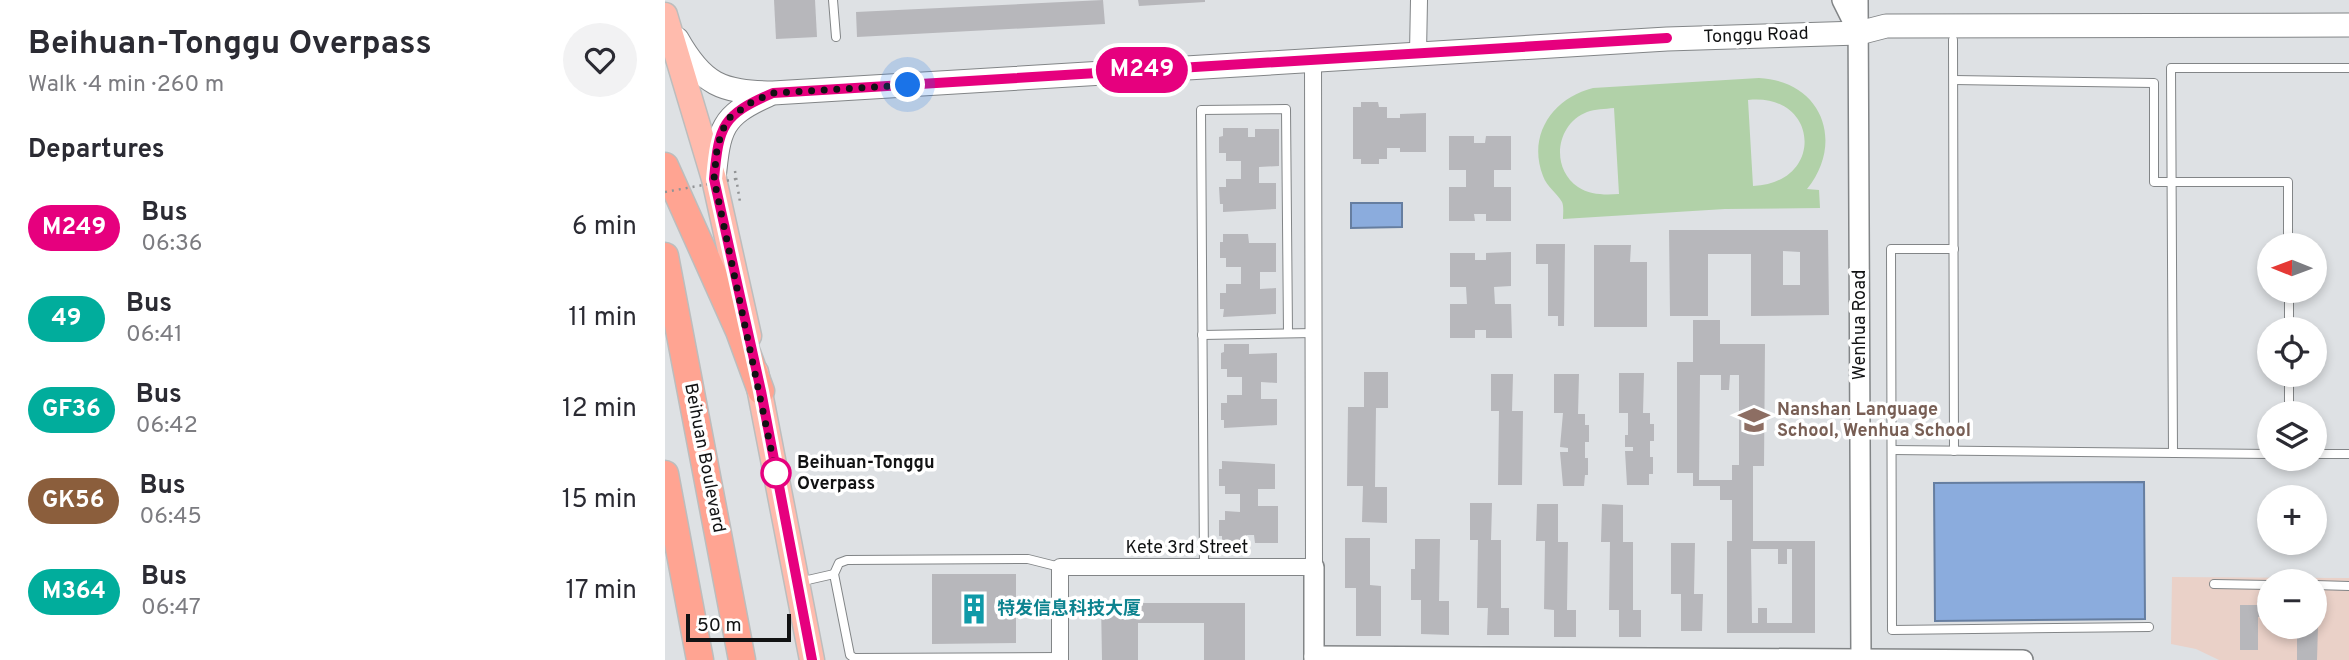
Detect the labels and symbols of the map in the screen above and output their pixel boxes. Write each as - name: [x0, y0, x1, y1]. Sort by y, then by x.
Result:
- street label: Tonggu Road: [1703, 23, 1809, 49]
- line badge: M249: [1093, 47, 1191, 93]
- your location: [890, 67, 925, 102]
- north arrow: [2257, 233, 2327, 303]
- street label: Wenhua Road: [1849, 270, 1872, 380]
- street label: Beihuan Boulevard: [678, 381, 730, 535]
- place label: Nanshan Language School, Wenhua School: [1777, 399, 1971, 443]
- school or university icon: Nanshan Language School, Wenhua School: [1737, 403, 1771, 437]
- place label: Beihuan-Tonggu Overpass: [797, 452, 935, 496]
- marker: Beihuan-Tonggu Overpass: [761, 458, 791, 488]
- street label: Kete 3rd Street: [1126, 537, 1248, 560]
- building icon: 特发信息科技大厦: [957, 592, 991, 626]
- place label: 特发信息科技大厦: [997, 598, 1141, 621]
- scale bar: [686, 611, 791, 643]

